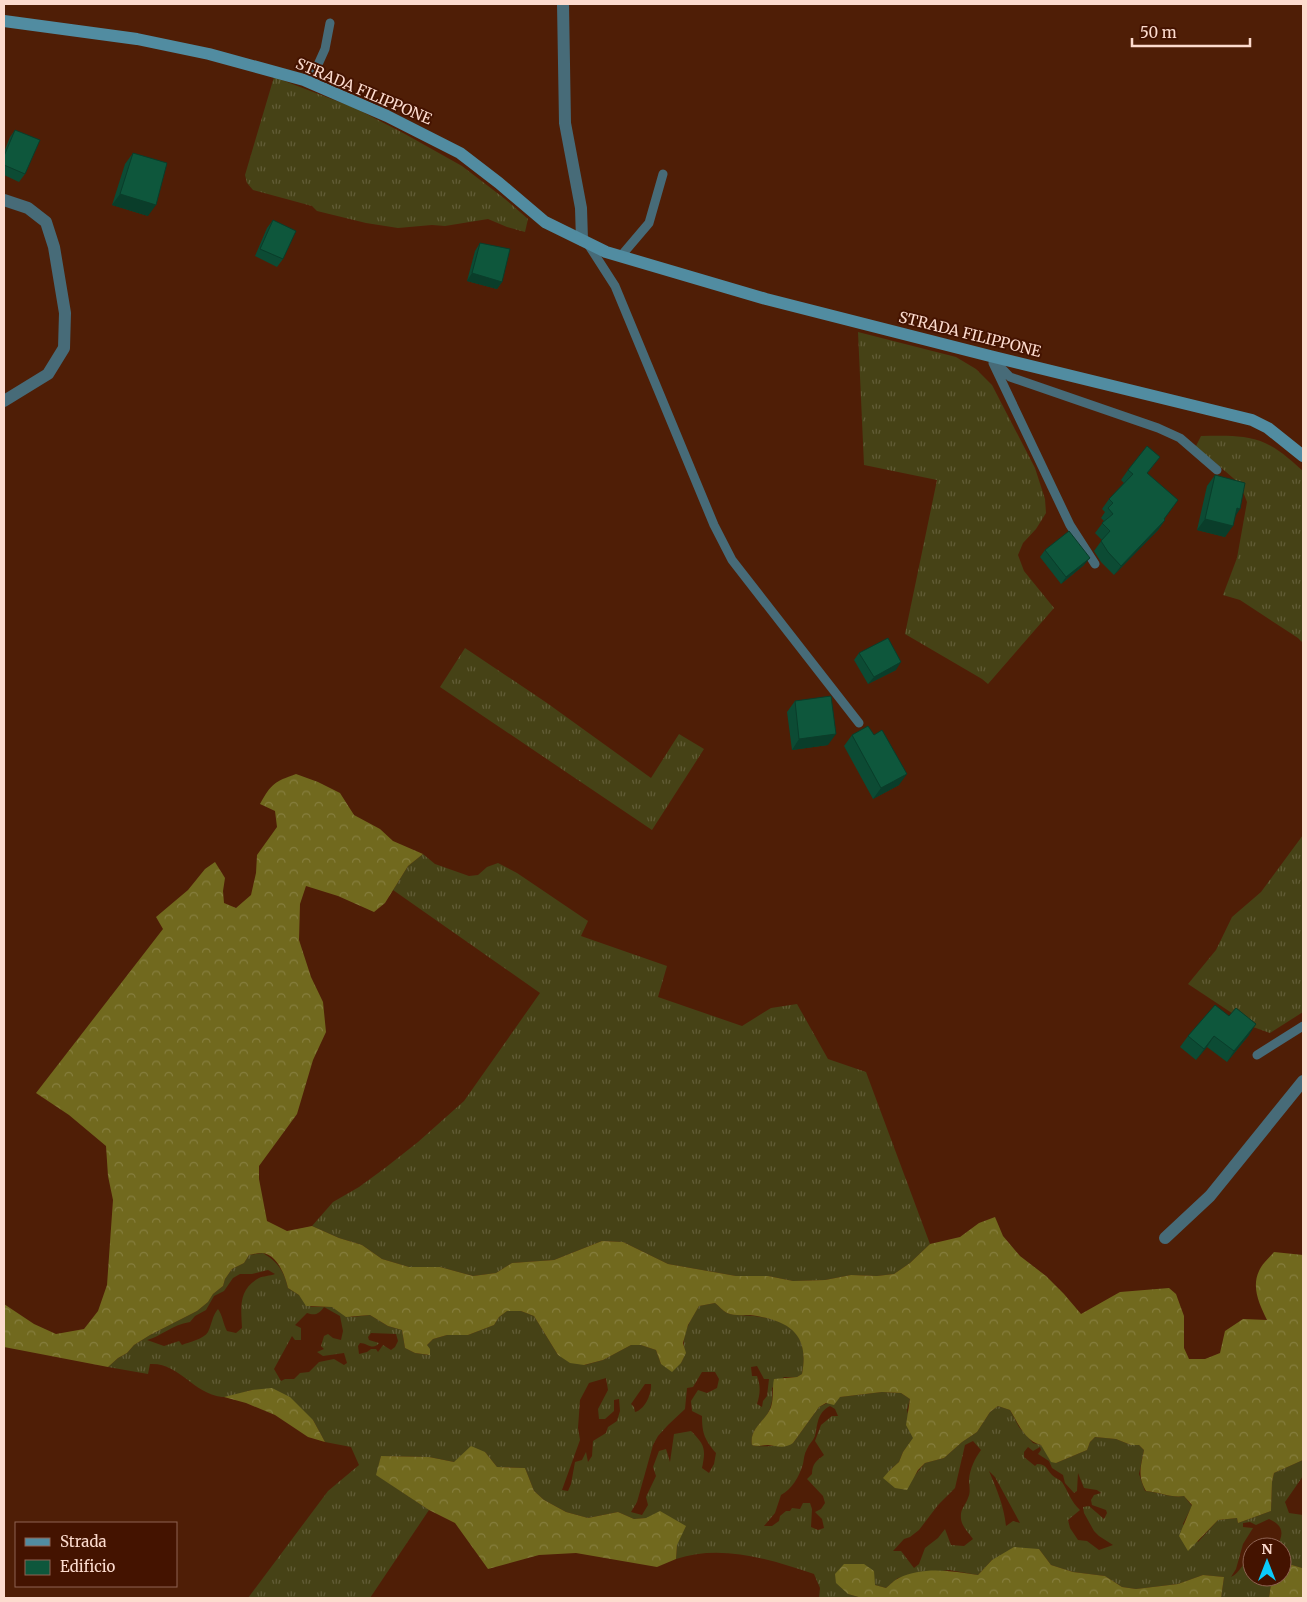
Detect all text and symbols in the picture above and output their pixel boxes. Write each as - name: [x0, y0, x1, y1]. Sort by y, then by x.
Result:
- scale bar: [1132, 15, 1250, 47]
- text: 50 m: [1140, 23, 1177, 42]
- street label: STRADA FILIPPONE: [293, 54, 435, 128]
- street label: STRADA FILIPPONE: [897, 307, 1044, 361]
- legend: [15, 1522, 178, 1587]
- text: Strada: [60, 1532, 107, 1551]
- north arrow: [1242, 1537, 1292, 1587]
- text: N: [1261, 1540, 1273, 1558]
- text: Edificio: [60, 1557, 116, 1576]

